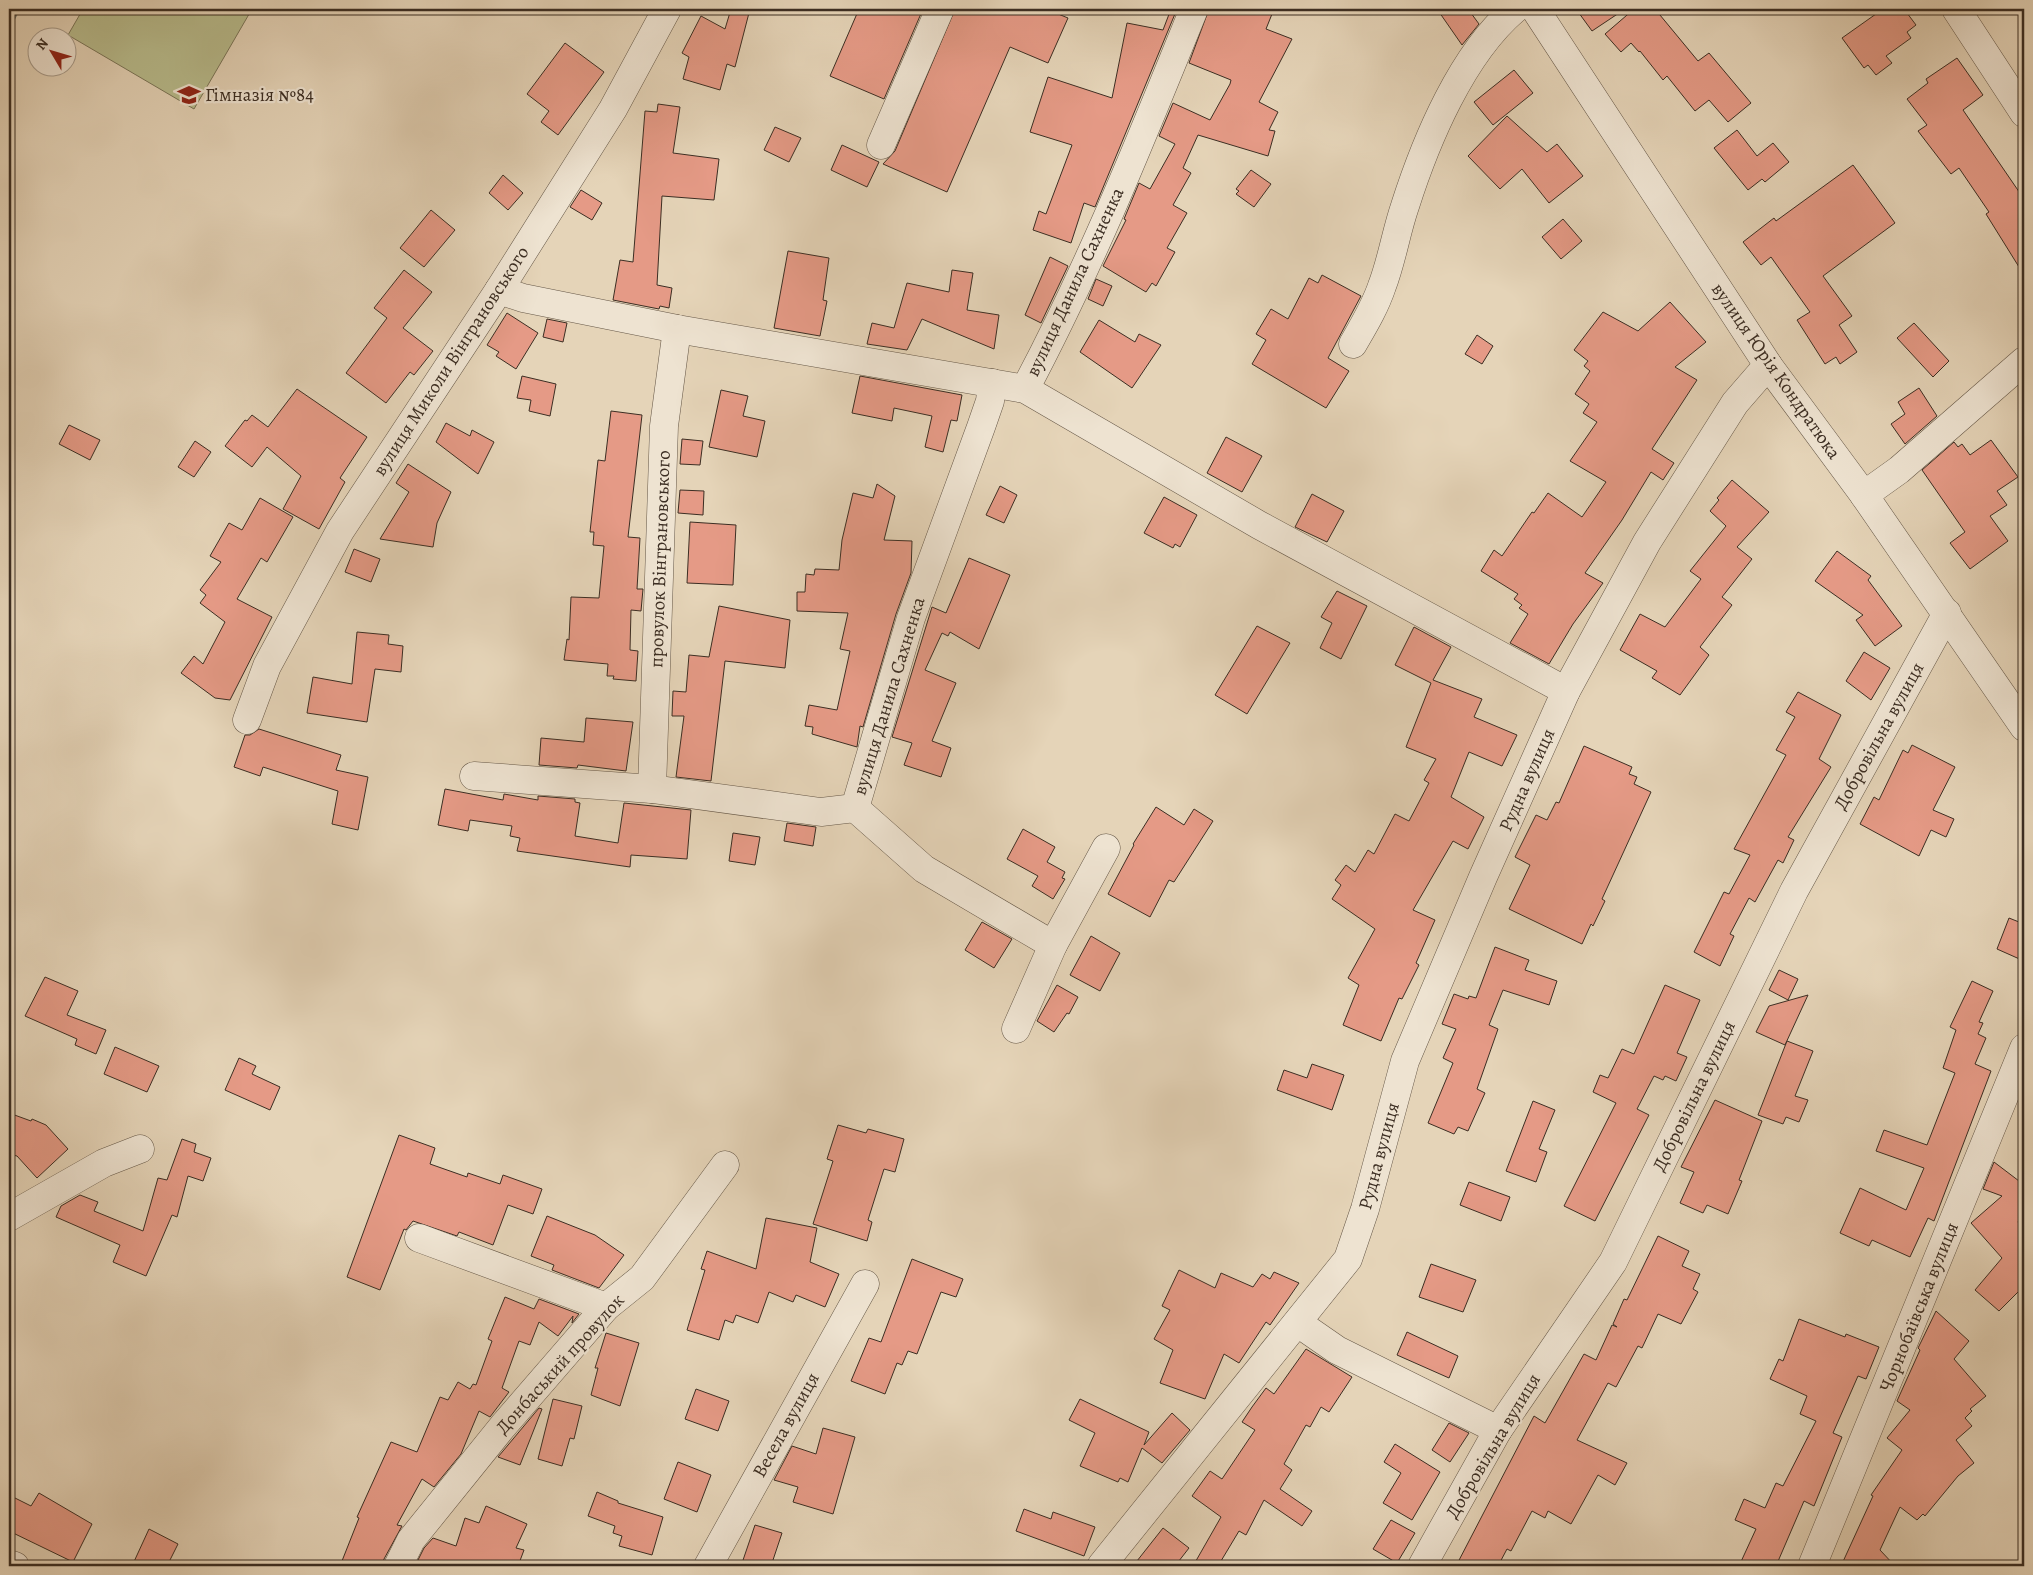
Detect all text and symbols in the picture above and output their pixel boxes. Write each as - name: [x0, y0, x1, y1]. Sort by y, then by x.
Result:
- north arrow: [28, 28, 78, 78]
- text: N: [32, 34, 53, 54]
- school or university icon: Гімназія №84: [176, 82, 202, 108]
- place label: Гімназія №84: [205, 82, 314, 108]
- street label: вулиця Данила Сахненка: [1020, 183, 1130, 381]
- street label: вулиця Миколи Вінграновського: [367, 241, 535, 481]
- street label: вулиця Юрія Кондратюка: [1705, 278, 1847, 465]
- street label: провулок Вінграновського: [643, 450, 677, 668]
- street label: вулиця Данила Сахненка: [846, 594, 932, 798]
- street label: Добровільна вулиця: [1828, 658, 1930, 814]
- street label: Рудна вулиця: [1493, 724, 1561, 836]
- street label: Добровільна вулиця: [1646, 1016, 1742, 1176]
- street label: Рудна вулиця: [1352, 1099, 1406, 1213]
- street label: Чорнобаївська вулиця: [1873, 1218, 1965, 1396]
- street label: Донбаський провулок: [490, 1288, 630, 1440]
- street label: Весела вулиця: [746, 1368, 826, 1482]
- street label: Добровільна вулиця: [1439, 1369, 1547, 1523]

